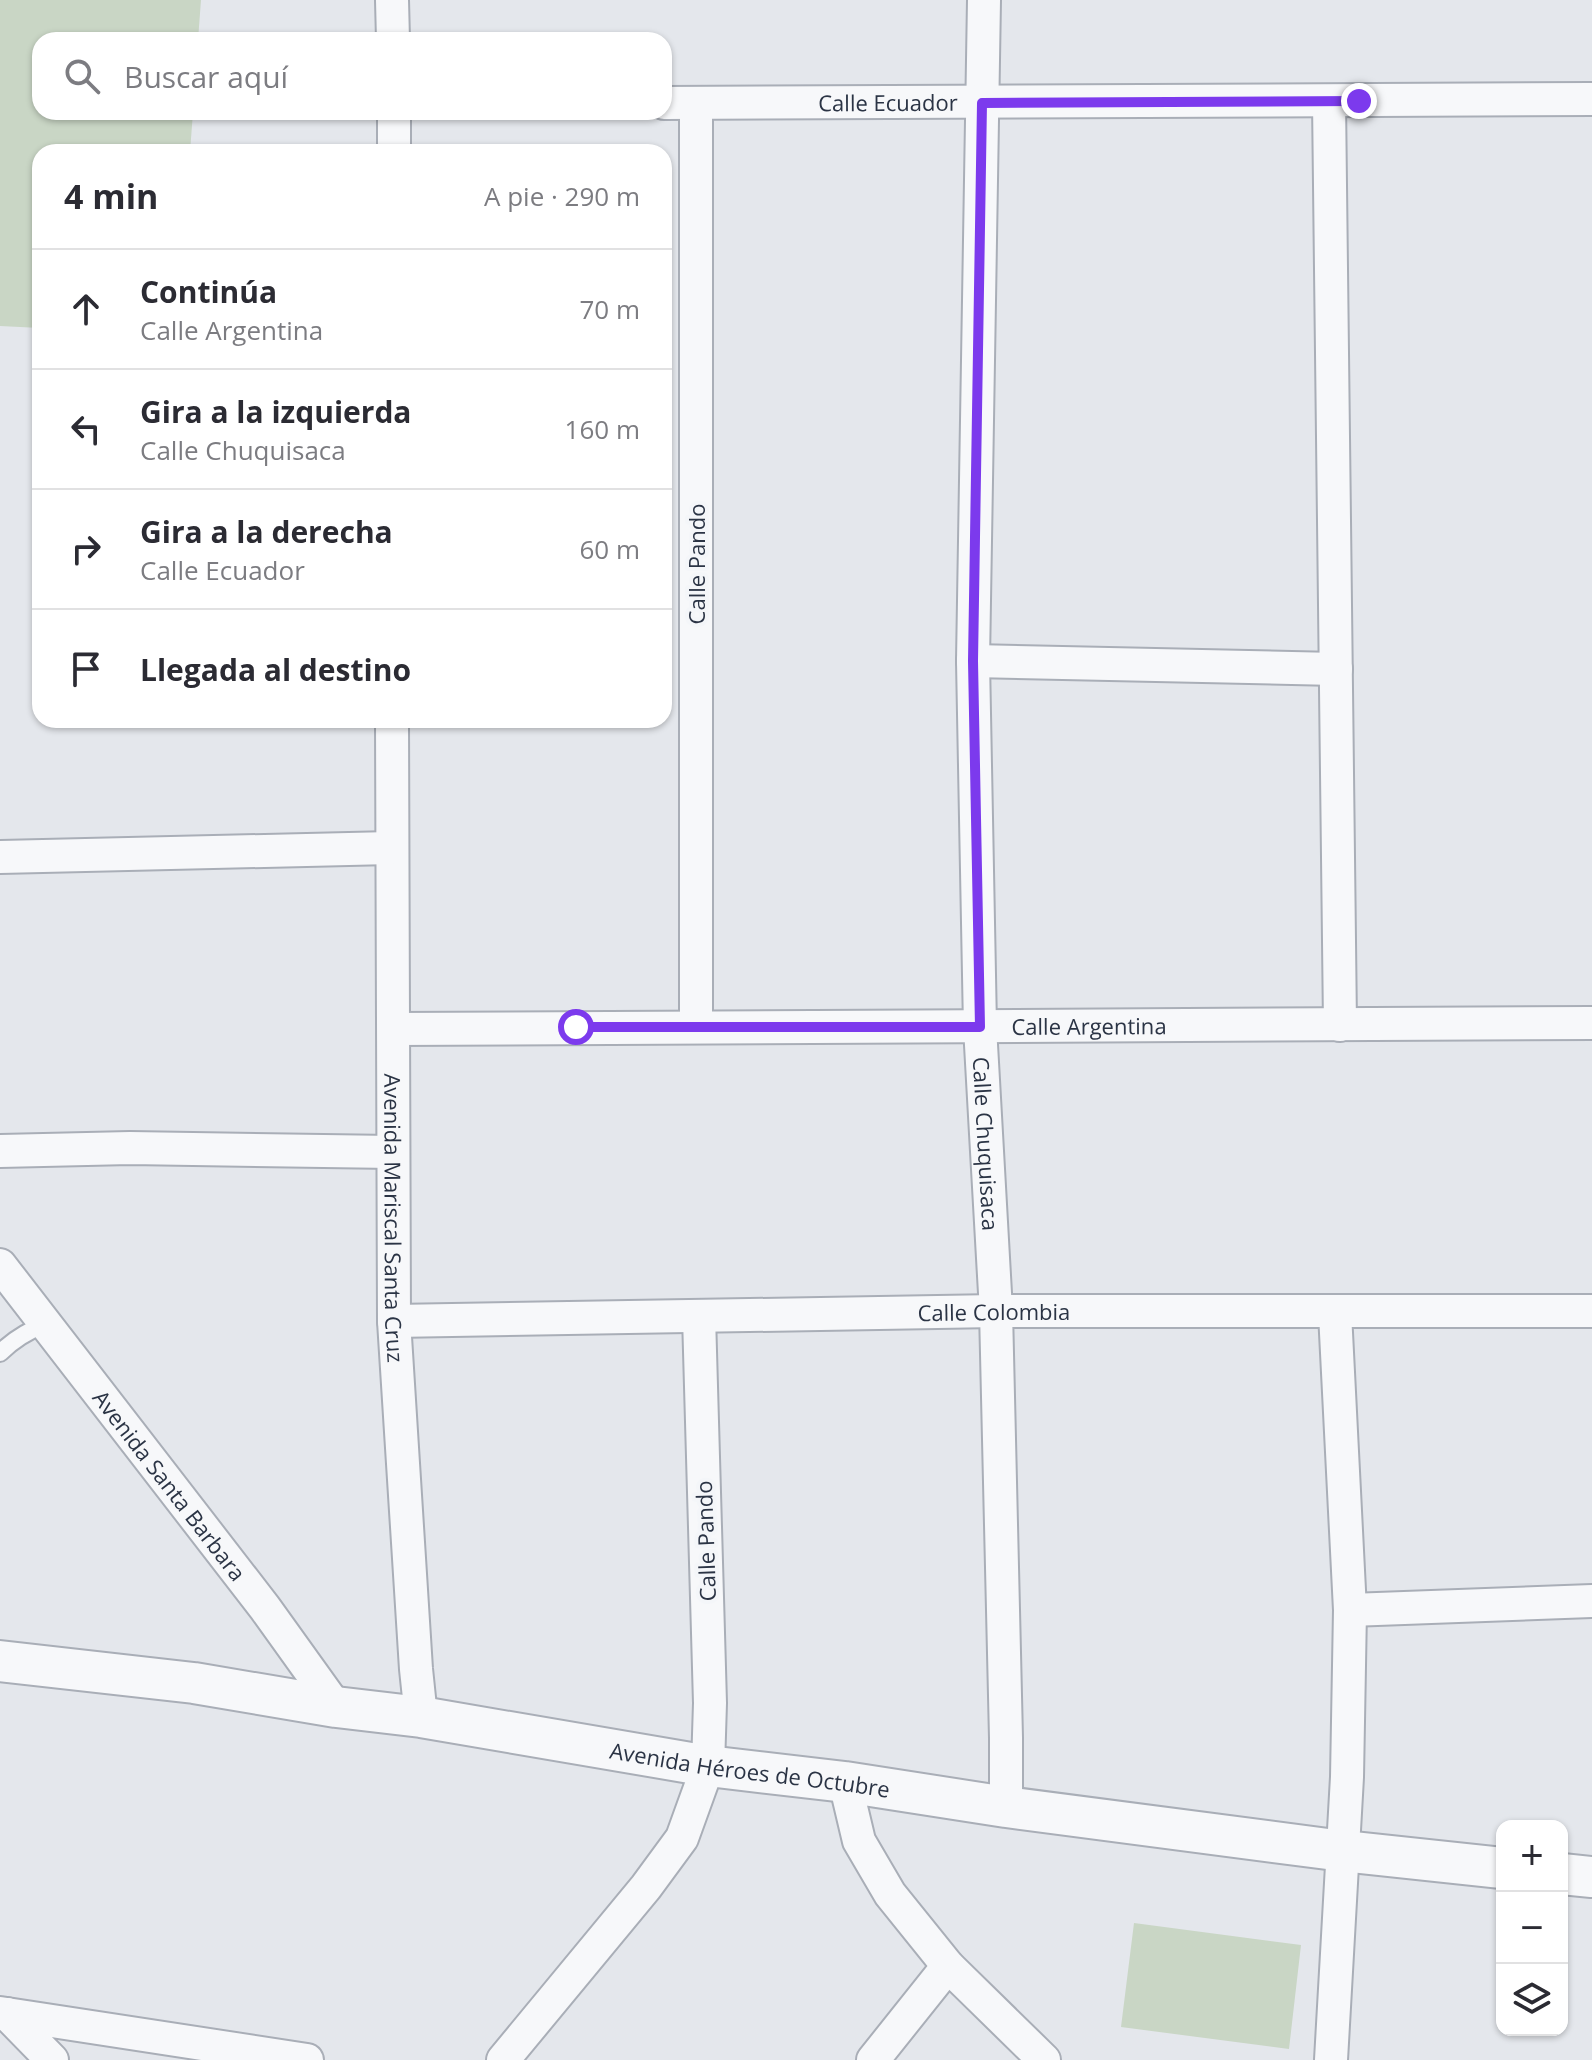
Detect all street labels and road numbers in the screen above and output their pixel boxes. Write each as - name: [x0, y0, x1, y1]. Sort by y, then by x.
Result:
- street label: Calle Ecuador: [818, 87, 958, 117]
- street label: Calle Pando: [681, 504, 711, 624]
- street label: Calle Argentina: [1011, 1010, 1167, 1041]
- street label: Calle Chuquisaca: [967, 1056, 1006, 1231]
- street label: Avenida Mariscal Santa Cruz: [378, 1073, 412, 1363]
- street label: Calle Colombia: [917, 1296, 1070, 1327]
- street label: Avenida Santa Barbara: [87, 1383, 253, 1587]
- street label: Calle Pando: [688, 1480, 722, 1602]
- street label: Avenida Héroes de Octubre: [608, 1735, 892, 1804]

